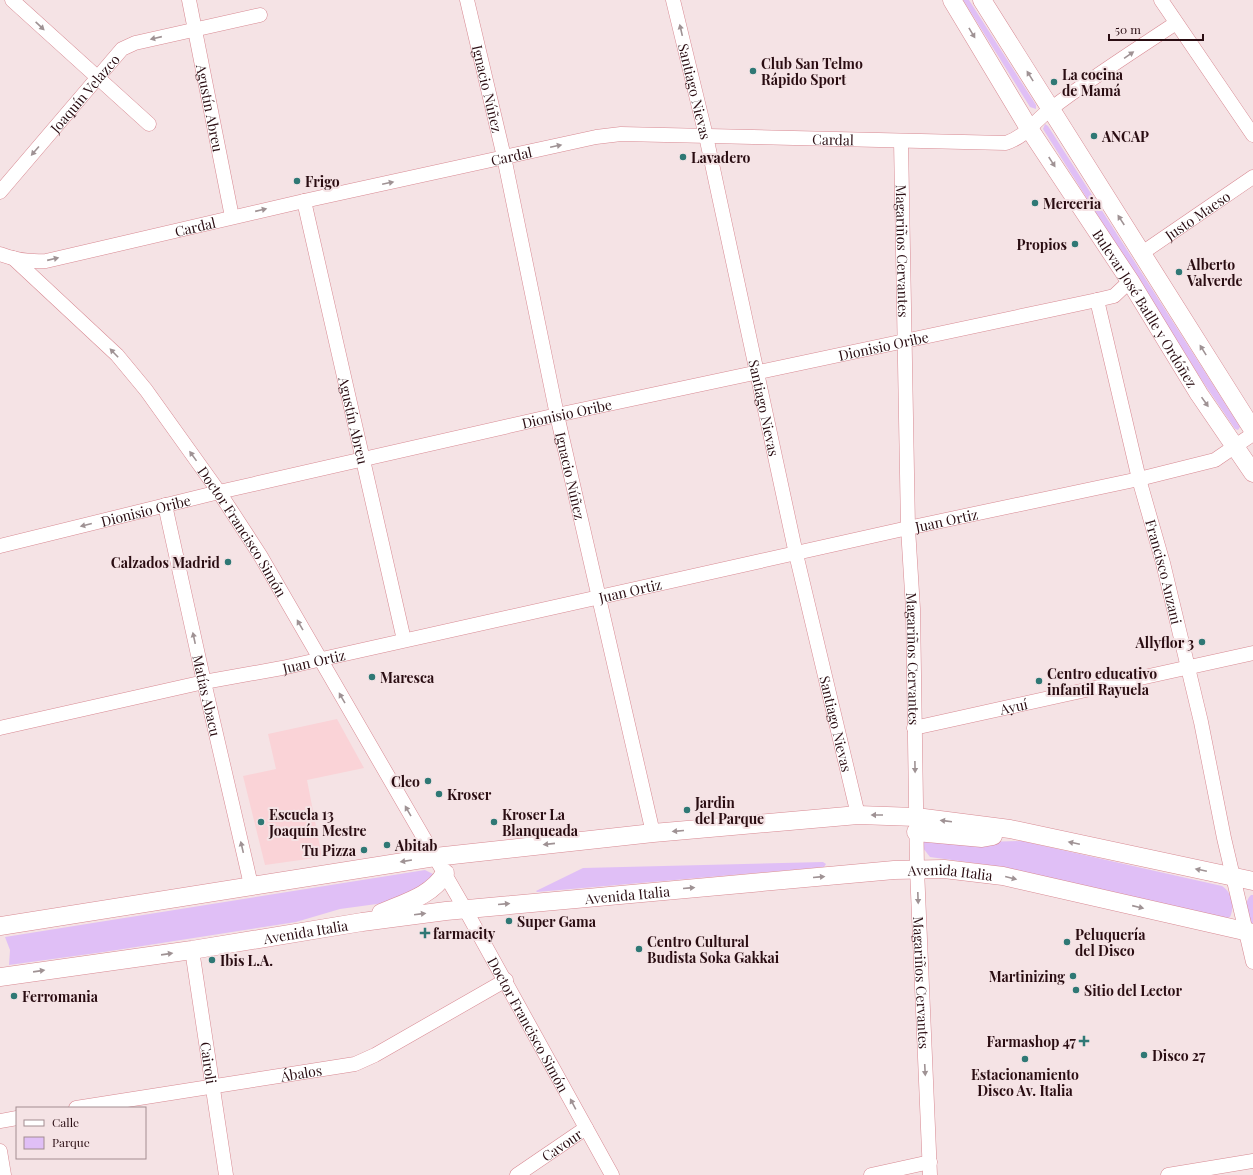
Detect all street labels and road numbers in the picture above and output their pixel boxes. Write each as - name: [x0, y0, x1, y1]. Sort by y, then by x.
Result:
- street label: Santiago Nievas: [674, 41, 716, 141]
- street label: Ignacio Núñez: [468, 43, 507, 135]
- street label: Joaquín Velazco: [45, 50, 124, 137]
- street label: Agustín Abreu: [192, 61, 228, 153]
- street label: Cardal: [812, 129, 854, 149]
- street label: Cardal: [489, 142, 534, 169]
- street label: Magariños Cervantes: [892, 184, 914, 318]
- street label: Justo Maeso: [1160, 186, 1234, 245]
- street label: Cardal: [173, 212, 218, 240]
- street label: Bulevar José Batlle y Ordóñez: [1089, 226, 1202, 391]
- street label: Dionisio Oribe: [837, 327, 930, 364]
- street label: Santiago Nievas: [745, 358, 784, 458]
- street label: Agustín Abreu: [335, 374, 373, 466]
- street label: Dionisio Oribe: [520, 394, 613, 432]
- street label: Ignacio Núñez: [552, 430, 590, 522]
- street label: Doctor Francisco Simón: [194, 462, 292, 601]
- street label: Dionisio Oribe: [99, 490, 192, 530]
- street label: Juan Ortiz: [912, 504, 980, 536]
- street label: Francisco Anzani: [1142, 517, 1187, 626]
- street label: Juan Ortiz: [596, 574, 664, 607]
- street label: Magariños Cervantes: [902, 592, 924, 725]
- street label: Juan Ortiz: [280, 645, 347, 677]
- street label: Matías Abacu: [189, 653, 226, 738]
- street label: Santiago Nievas: [816, 674, 857, 774]
- street label: Ayuí: [997, 694, 1029, 718]
- street label: Avenida Italia: [906, 859, 994, 884]
- street label: Avenida Italia: [583, 881, 671, 908]
- street label: Avenida Italia: [261, 915, 349, 948]
- street label: Magariños Cervantes: [910, 916, 934, 1049]
- street label: Doctor Francisco Simón: [484, 953, 574, 1096]
- street label: Cairoli: [196, 1040, 222, 1085]
- street label: Ábalos: [278, 1060, 323, 1085]
- street label: Cavour: [538, 1124, 586, 1165]

